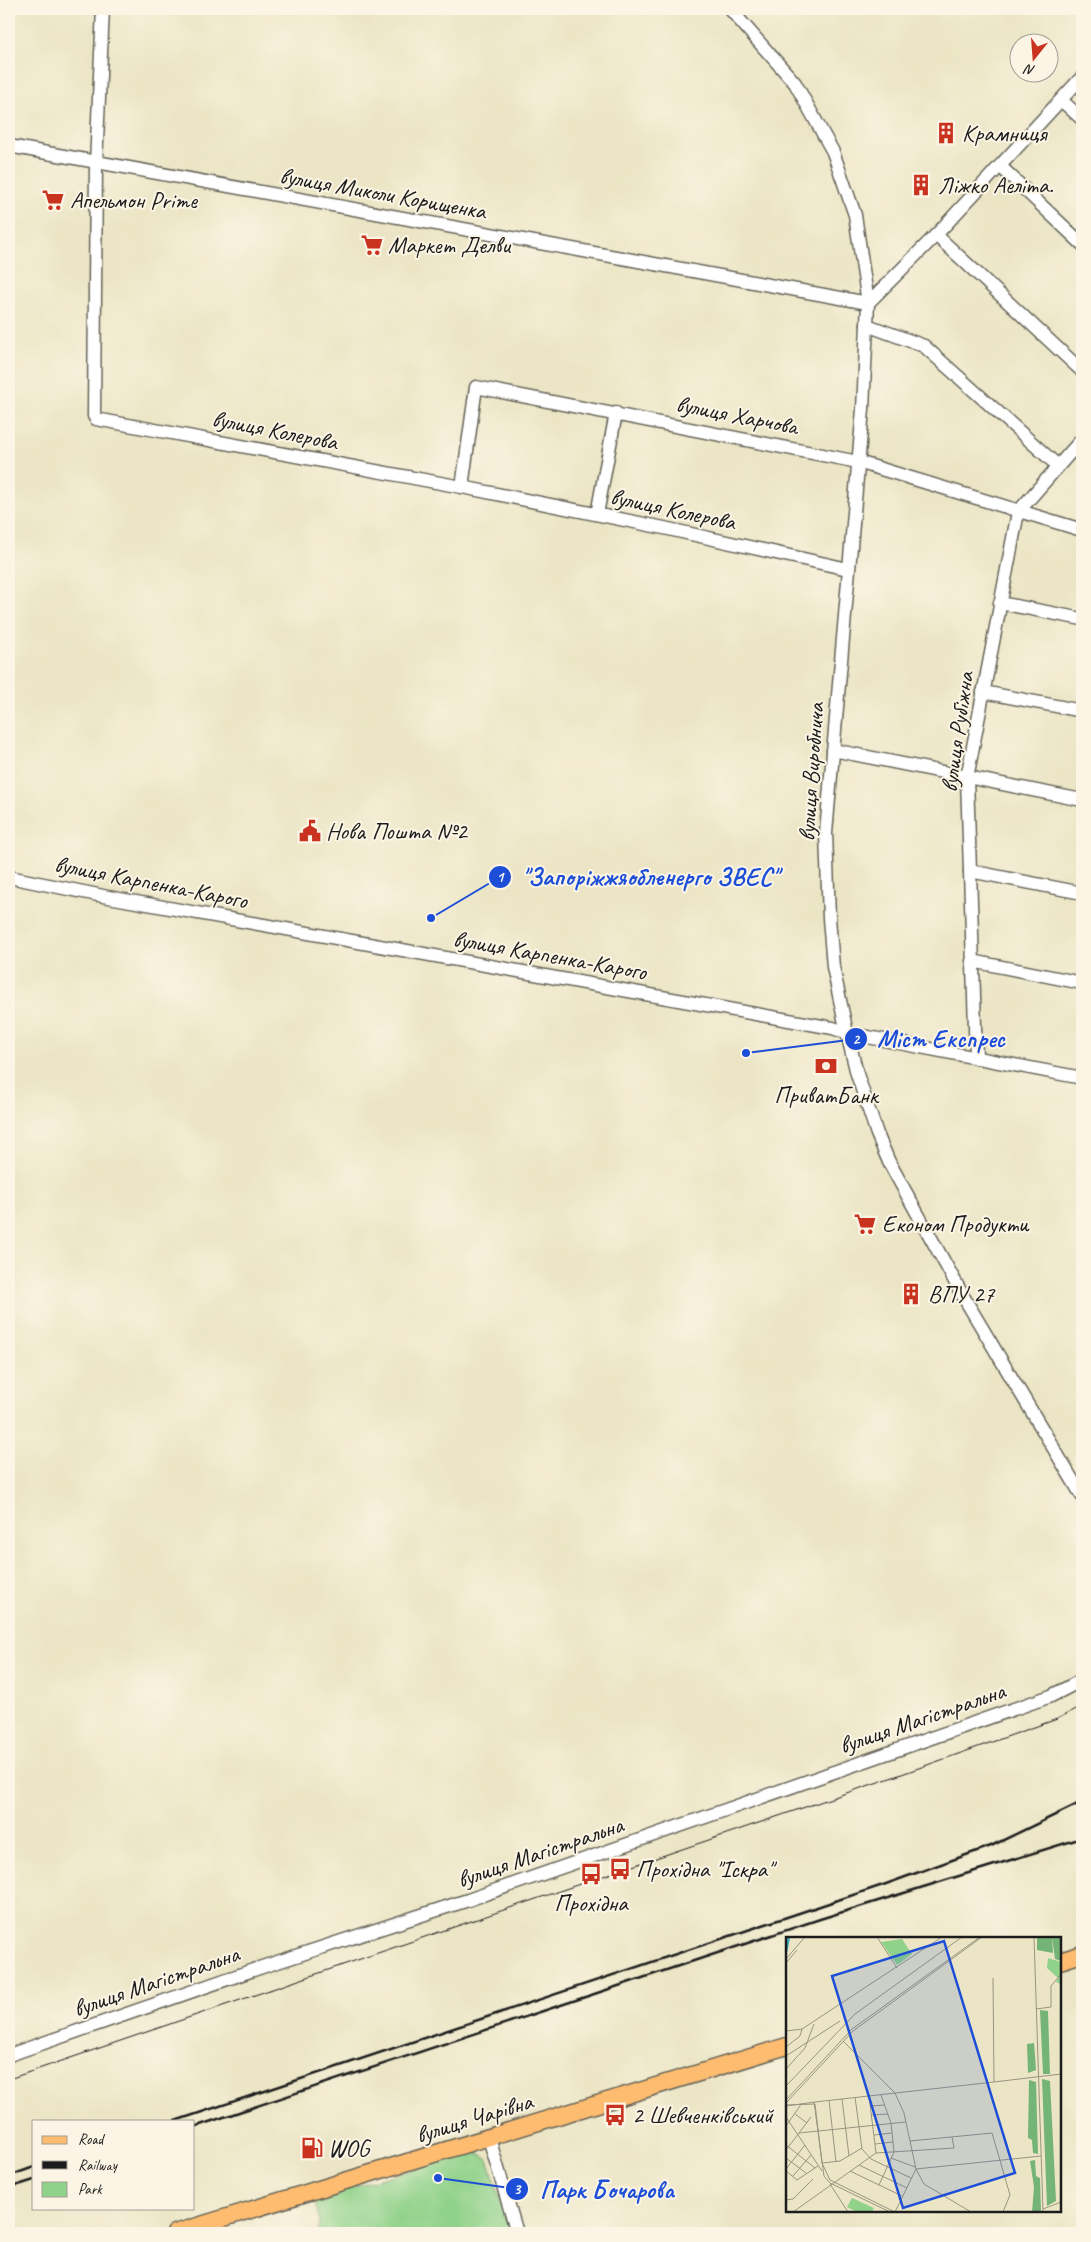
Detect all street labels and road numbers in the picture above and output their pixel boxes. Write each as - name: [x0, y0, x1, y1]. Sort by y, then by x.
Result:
- street label: вулиця Миколи Корищенка: [278, 160, 490, 226]
- street label: вулиця Харчова: [674, 389, 802, 442]
- street label: вулиця Колерова: [210, 403, 342, 457]
- street label: вулиця Колерова: [608, 481, 740, 537]
- street label: вулиця Рубіжна: [934, 669, 980, 794]
- street label: вулиця Виробнича: [791, 700, 831, 842]
- street label: вулиця Карпенка-Карого: [52, 849, 251, 916]
- street label: вулиця Карпенка-Карого: [451, 923, 650, 987]
- street label: вулиця Магістральна: [835, 1675, 1010, 1760]
- street label: вулиця Магістральна: [453, 1809, 628, 1894]
- street label: вулиця Магістральна: [69, 1938, 244, 2023]
- street label: вулиця Чарівна: [412, 2086, 538, 2150]

